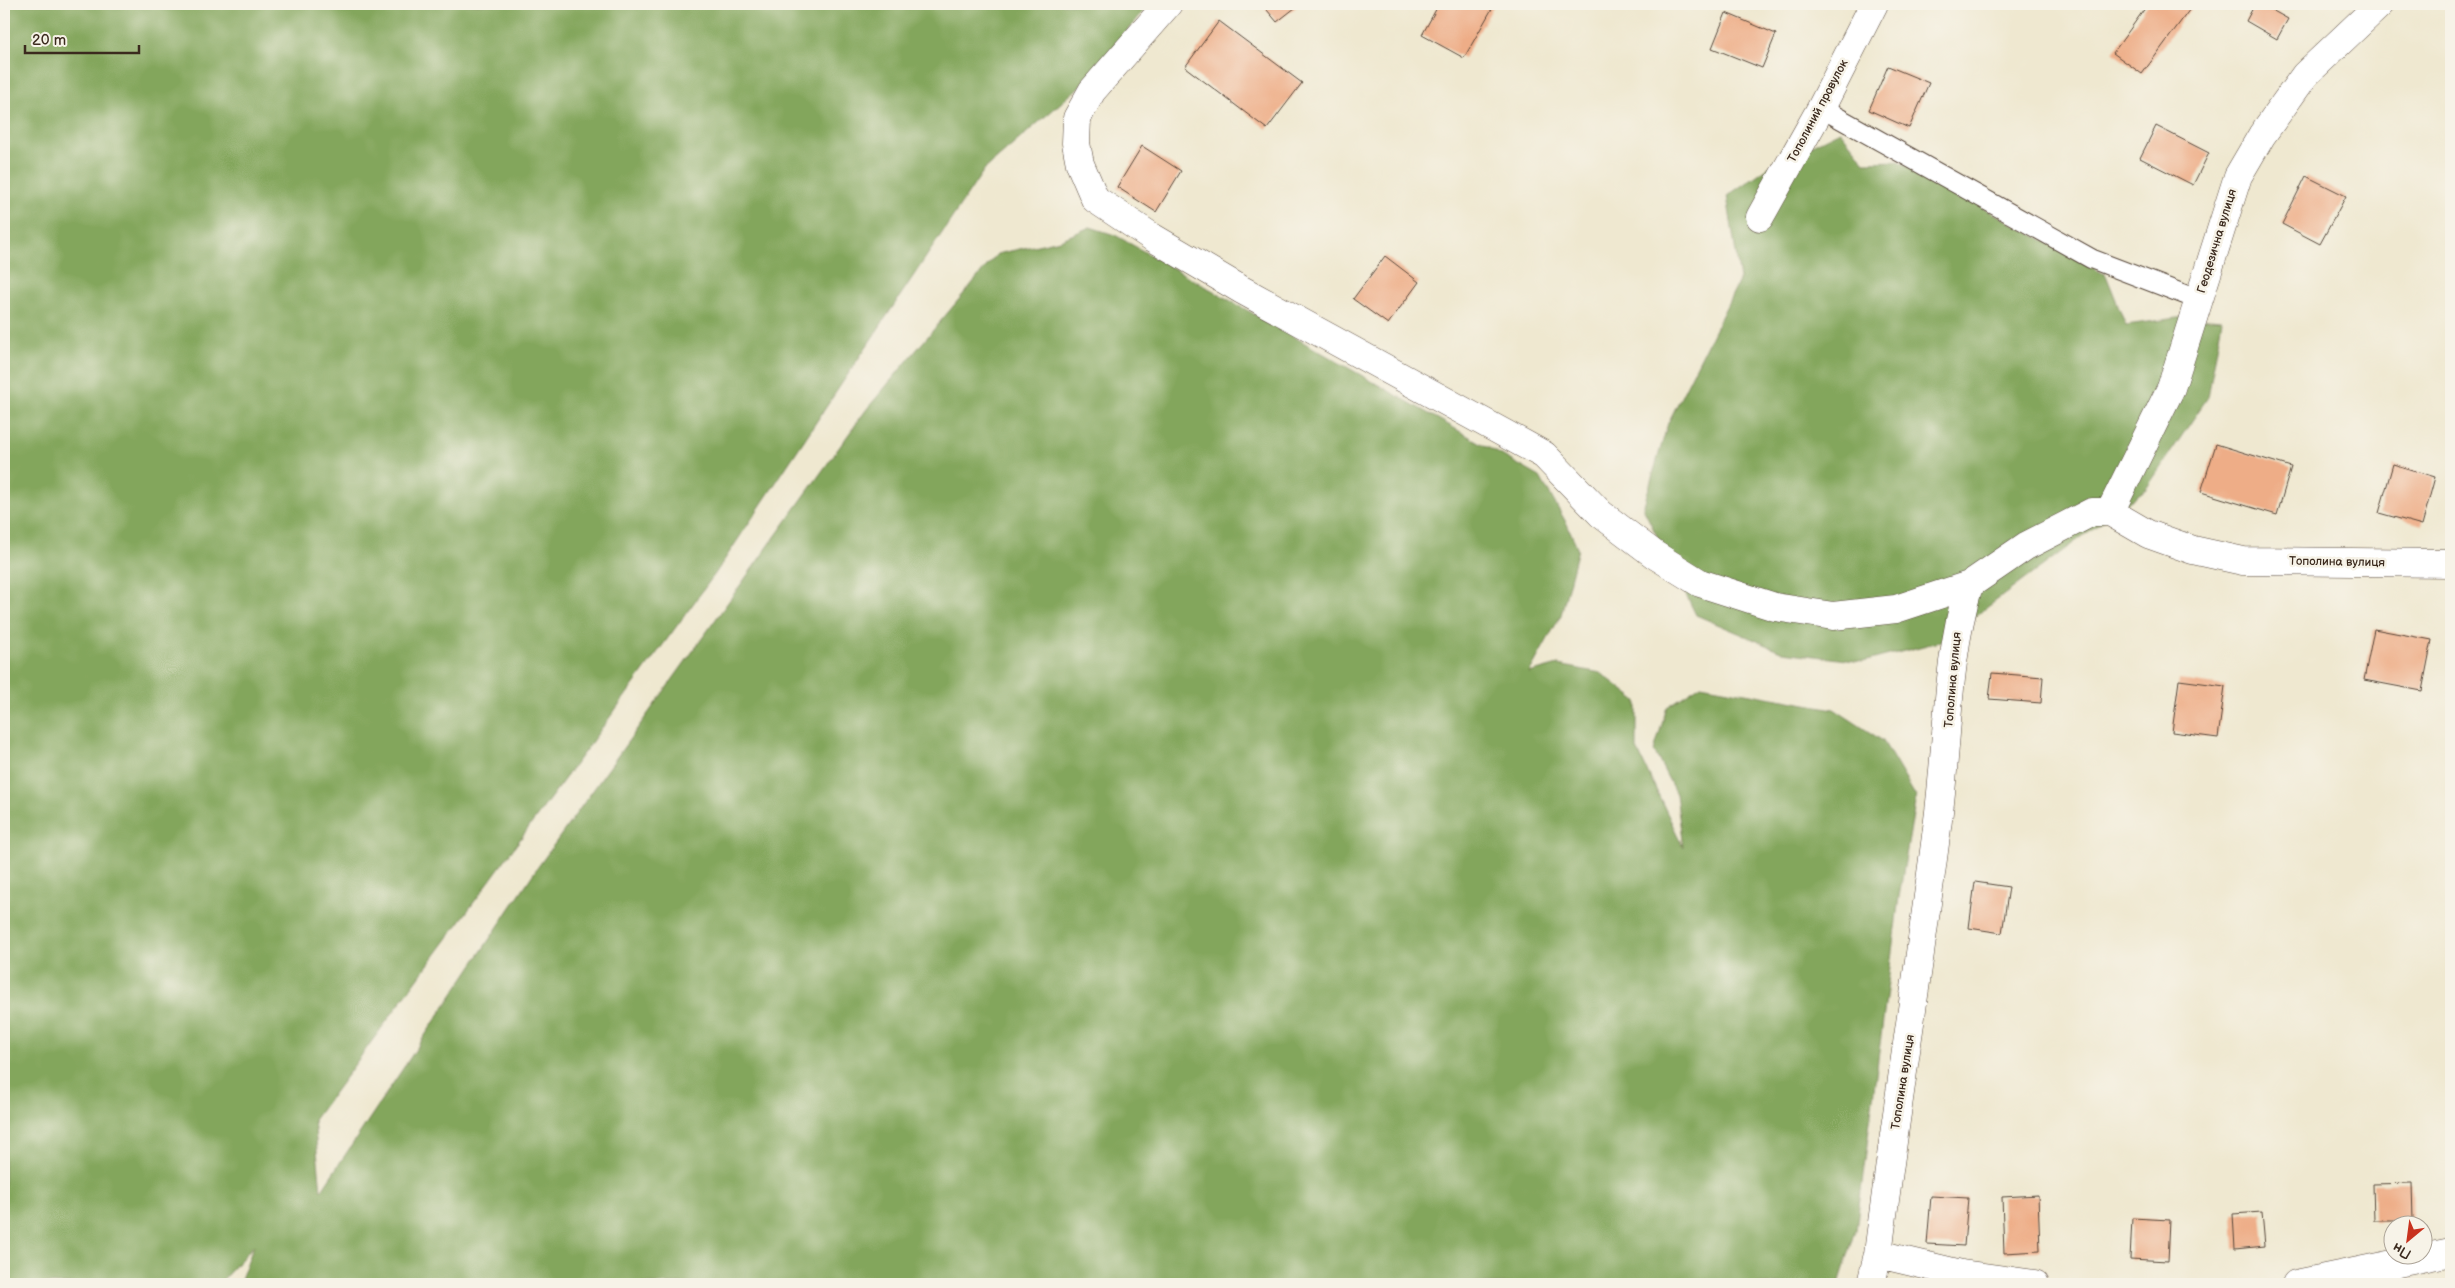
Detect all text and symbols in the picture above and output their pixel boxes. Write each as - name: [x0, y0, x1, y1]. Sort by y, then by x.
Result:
- scale bar: [25, 22, 139, 54]
- text: 20 m: [32, 31, 66, 50]
- street label: Тополиний провулок: [1784, 56, 1852, 165]
- street label: Геодезична вулиця: [2194, 187, 2240, 295]
- street label: Тополина вулиця: [2289, 554, 2385, 570]
- street label: Тополина вулиця: [1941, 631, 1965, 728]
- street label: Тополина вулиця: [1888, 1033, 1918, 1131]
- north arrow: [2382, 1216, 2432, 1266]
- text: Пн: [2390, 1239, 2414, 1263]

